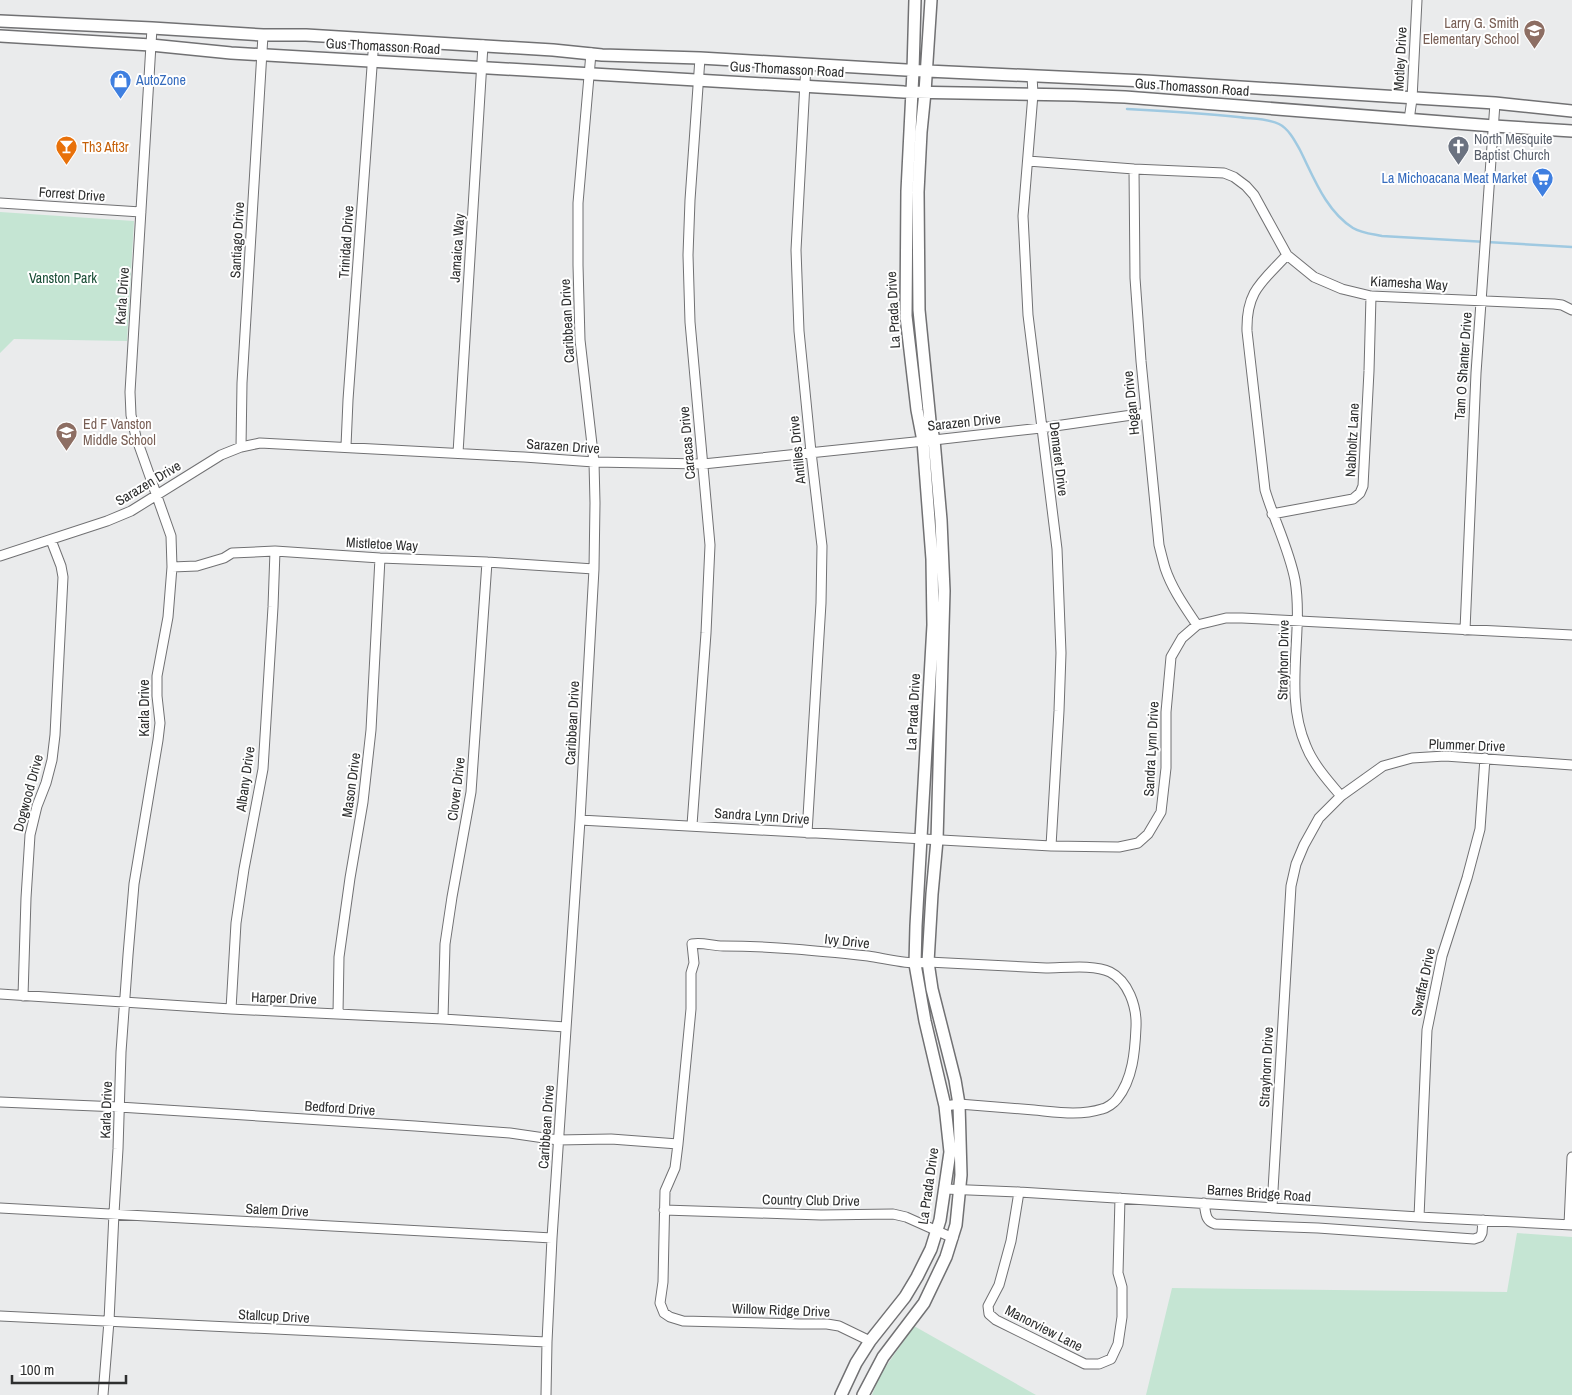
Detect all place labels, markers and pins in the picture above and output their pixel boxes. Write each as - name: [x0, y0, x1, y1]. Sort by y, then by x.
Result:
- place label: Larry G. Smith Elementary School: [1423, 14, 1519, 48]
- school or university icon: Larry G. Smith Elementary School: [1523, 19, 1547, 50]
- shop icon: AutoZone: [108, 68, 132, 99]
- place label: AutoZone: [135, 71, 186, 89]
- place label: North Mesquite Baptist Church: [1474, 130, 1552, 164]
- bar icon: Th3 Aft3r: [54, 135, 78, 166]
- church icon: North Mesquite Baptist Church: [1446, 135, 1470, 166]
- place label: Th3 Aft3r: [82, 138, 129, 156]
- supermarket icon: La Michoacana Meat Market: [1531, 166, 1555, 197]
- place label: La Michoacana Meat Market: [1382, 169, 1527, 187]
- place label: Ed F Vanston Middle School: [83, 415, 156, 449]
- school or university icon: Ed F Vanston Middle School: [55, 420, 79, 451]

